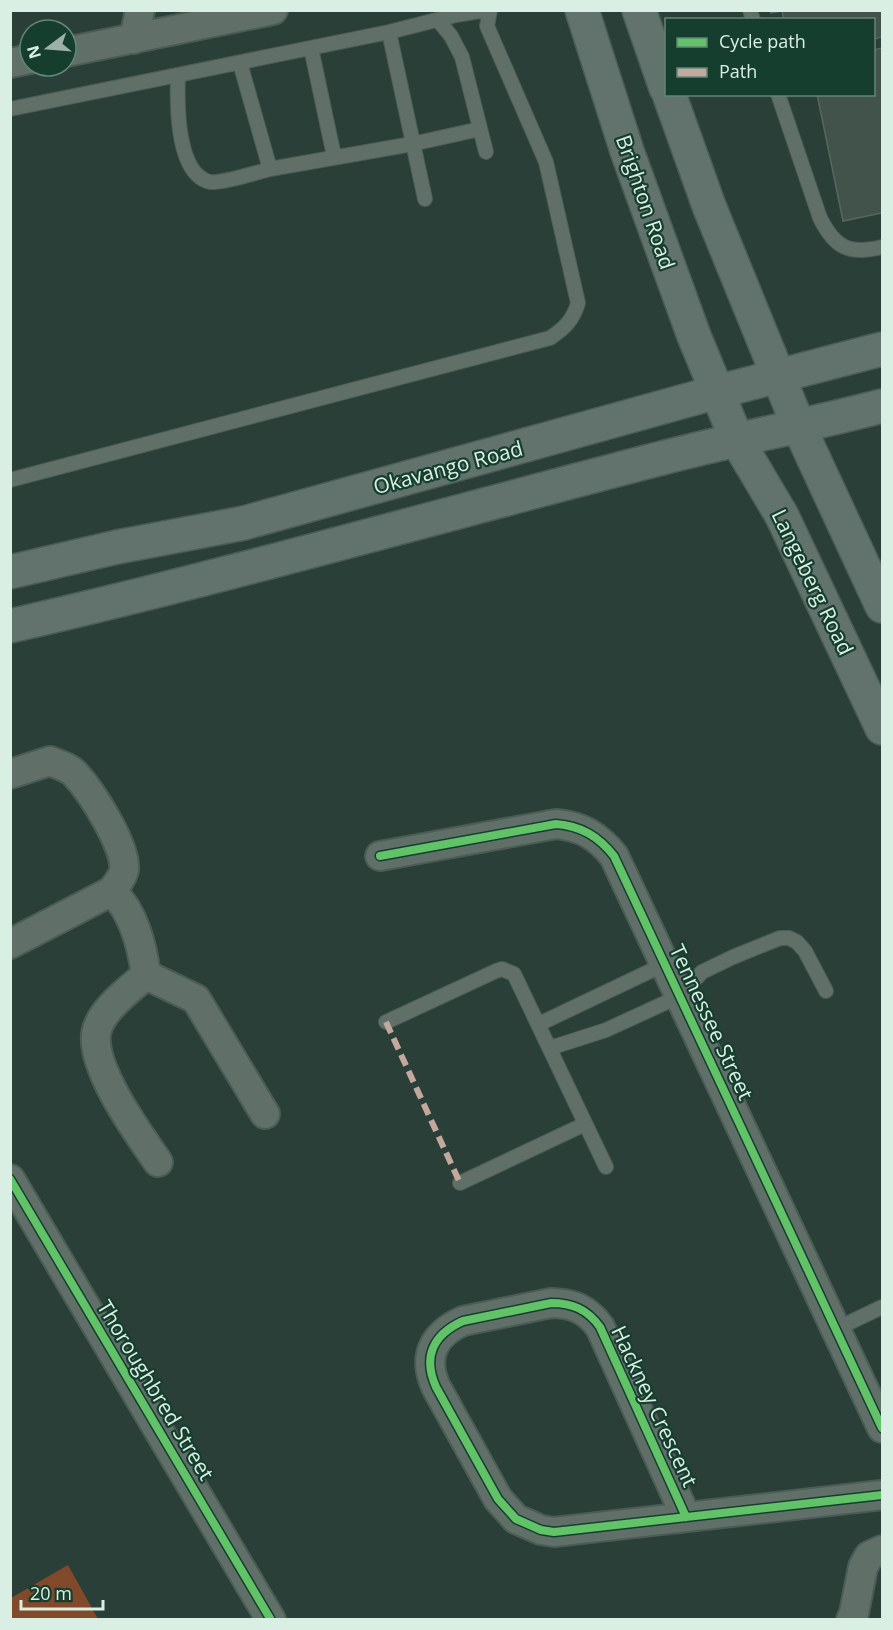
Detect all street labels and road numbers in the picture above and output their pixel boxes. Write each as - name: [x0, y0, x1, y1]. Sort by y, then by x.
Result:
- street label: Brighton Road: [610, 131, 682, 273]
- street label: Okavango Road: [370, 434, 526, 500]
- street label: Langeberg Road: [766, 504, 860, 660]
- street label: Tennessee Street: [664, 940, 760, 1104]
- street label: Thoroughbred Street: [91, 1295, 221, 1485]
- street label: Hackney Crescent: [605, 1321, 705, 1491]

